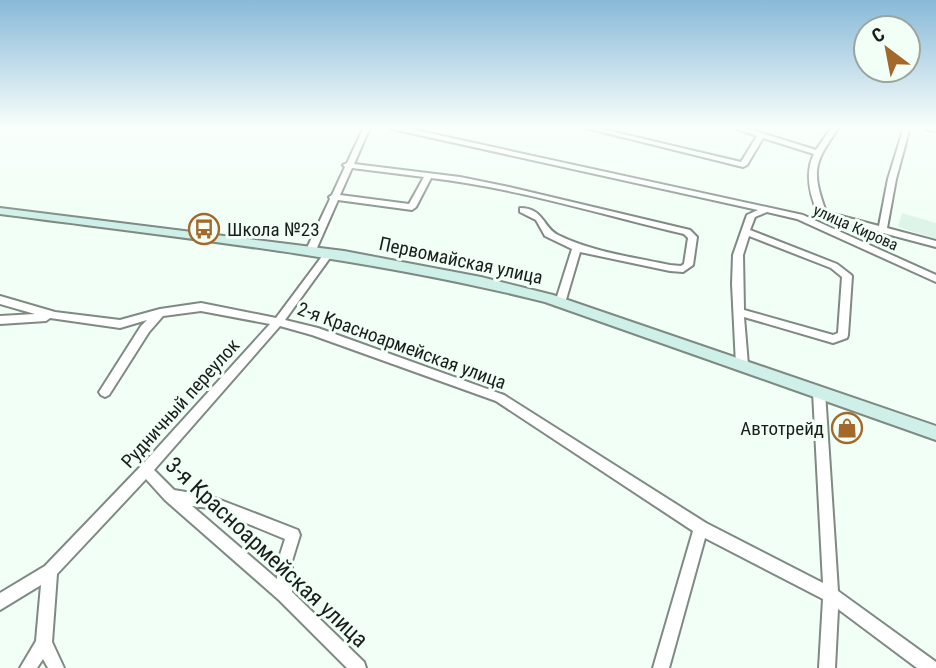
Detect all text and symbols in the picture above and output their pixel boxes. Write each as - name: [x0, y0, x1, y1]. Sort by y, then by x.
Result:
- north arrow: [852, 14, 922, 84]
- text: С: [868, 22, 889, 48]
- street label: улица Кирова: [810, 200, 901, 255]
- bus stop icon: Школа №23: [187, 212, 221, 246]
- place label: Школа №23: [227, 218, 320, 241]
- street label: Первомайская улица: [377, 232, 545, 289]
- street label: 2-я Красноармейская улица: [294, 297, 509, 394]
- street label: Рудничный переулок: [116, 334, 244, 473]
- shop icon: Автотрейд: [830, 411, 864, 445]
- place label: Автотрейд: [740, 417, 824, 440]
- street label: 3-я Красноармейская улица: [160, 452, 373, 653]

